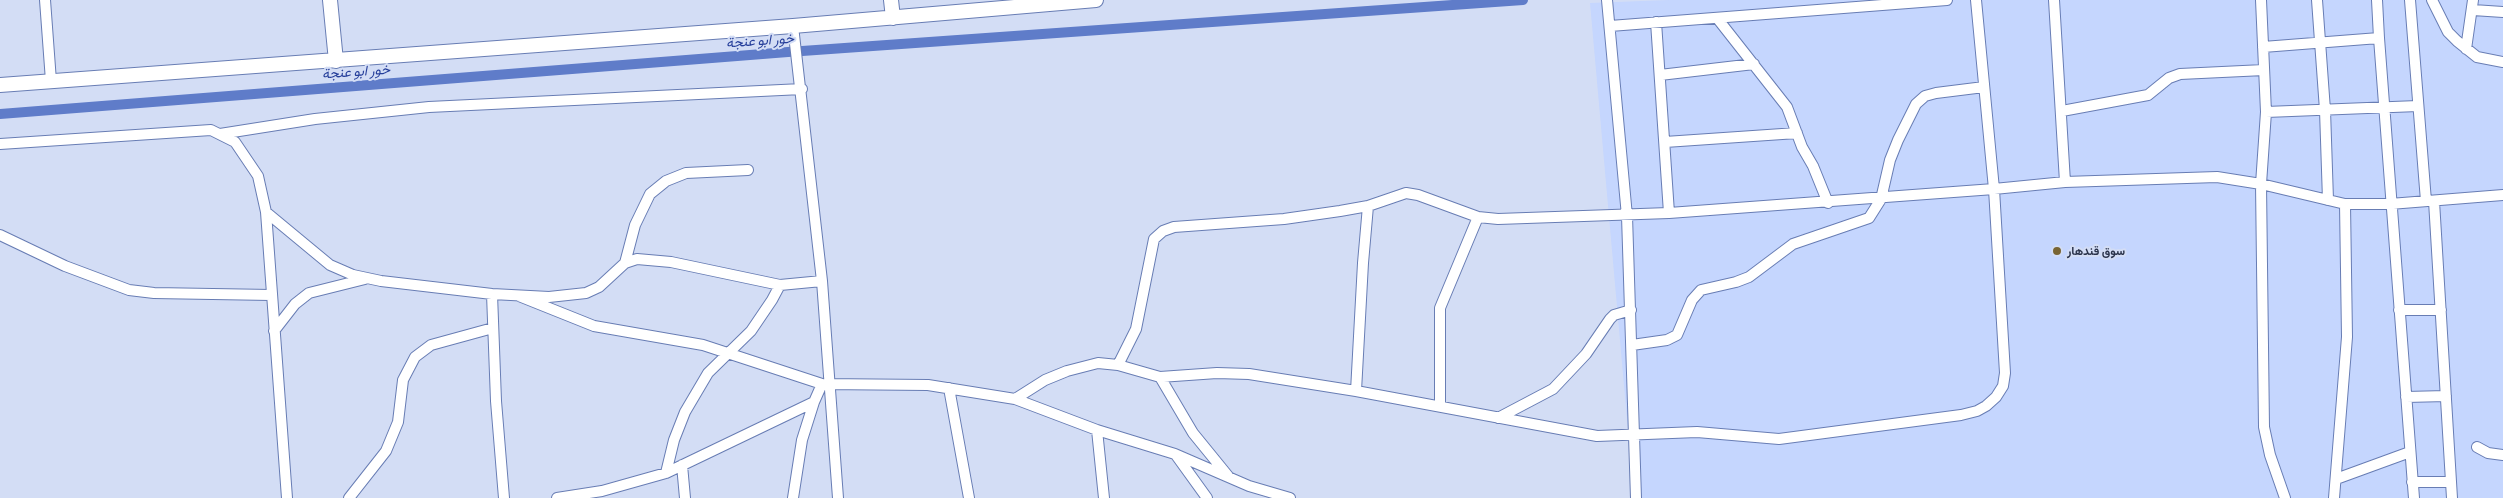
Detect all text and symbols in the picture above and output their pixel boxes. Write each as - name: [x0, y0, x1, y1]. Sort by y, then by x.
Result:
- water label: خور ابو عنجة: [725, 30, 795, 52]
- water label: خور ابو عنجة: [321, 61, 391, 83]
- place label: سوق قندهار: [2067, 244, 2125, 258]
- marker: سوق قندهار: [2051, 245, 2063, 257]

